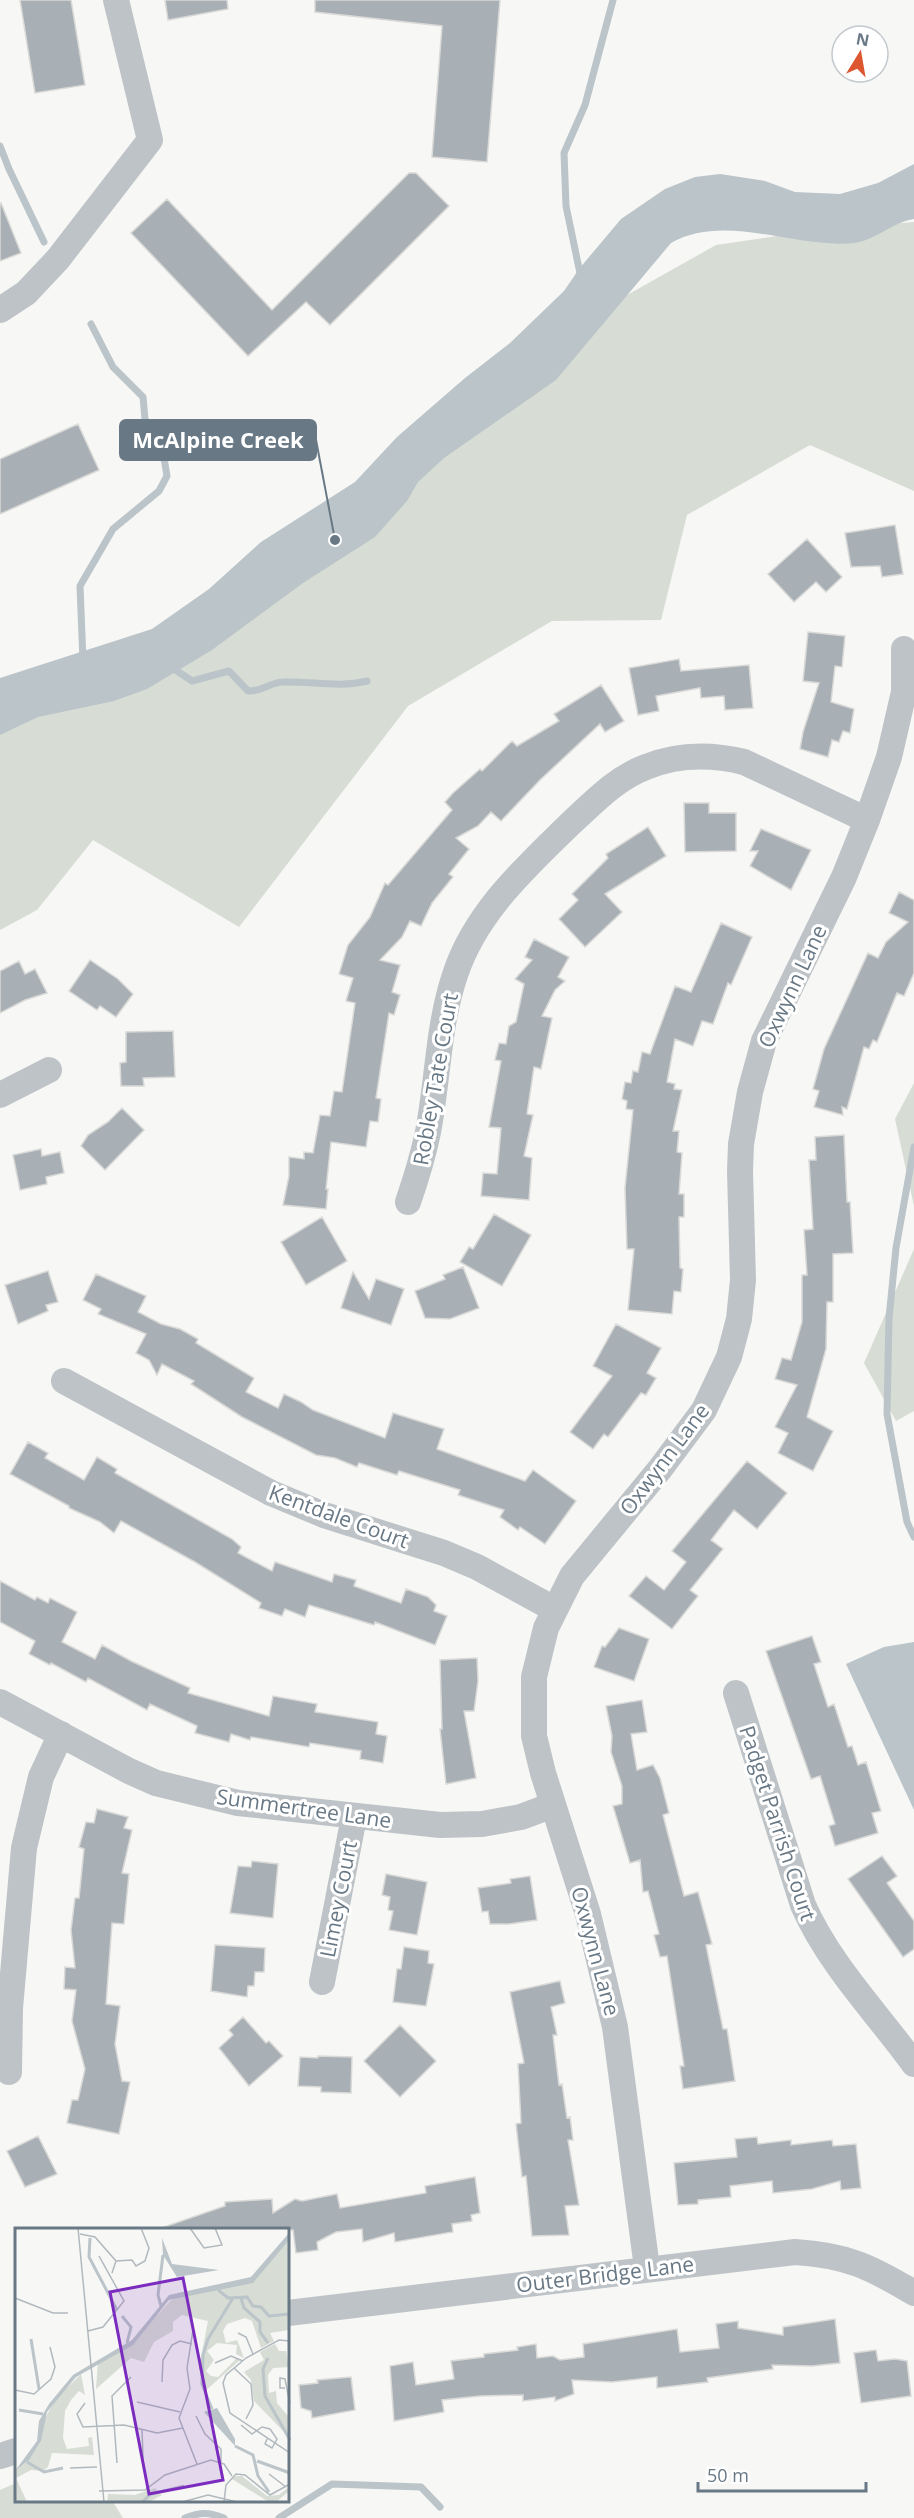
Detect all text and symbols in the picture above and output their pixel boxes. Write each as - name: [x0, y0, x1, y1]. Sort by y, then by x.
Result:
- north arrow: [830, 24, 890, 84]
- text: N: [854, 27, 871, 51]
- callout: McAlpine Creek: [120, 420, 316, 460]
- text: McAlpine Creek: [132, 424, 304, 454]
- street label: Oxwynn Lane: [751, 920, 833, 1052]
- street label: Robley Tate Court: [406, 991, 464, 1167]
- street label: Oxwynn Lane: [613, 1398, 715, 1520]
- street label: Kentdale Court: [265, 1478, 413, 1554]
- street label: Padget Parrish Court: [733, 1722, 823, 1924]
- street label: Summertree Lane: [215, 1782, 393, 1834]
- street label: Limey Court: [313, 1838, 363, 1960]
- street label: Oxwynn Lane: [565, 1883, 627, 2019]
- inset map: [15, 2228, 290, 2503]
- street label: Outer Bridge Lane: [515, 2249, 695, 2299]
- scale bar: [698, 2455, 866, 2493]
- text: 50 m: [707, 2463, 749, 2487]

